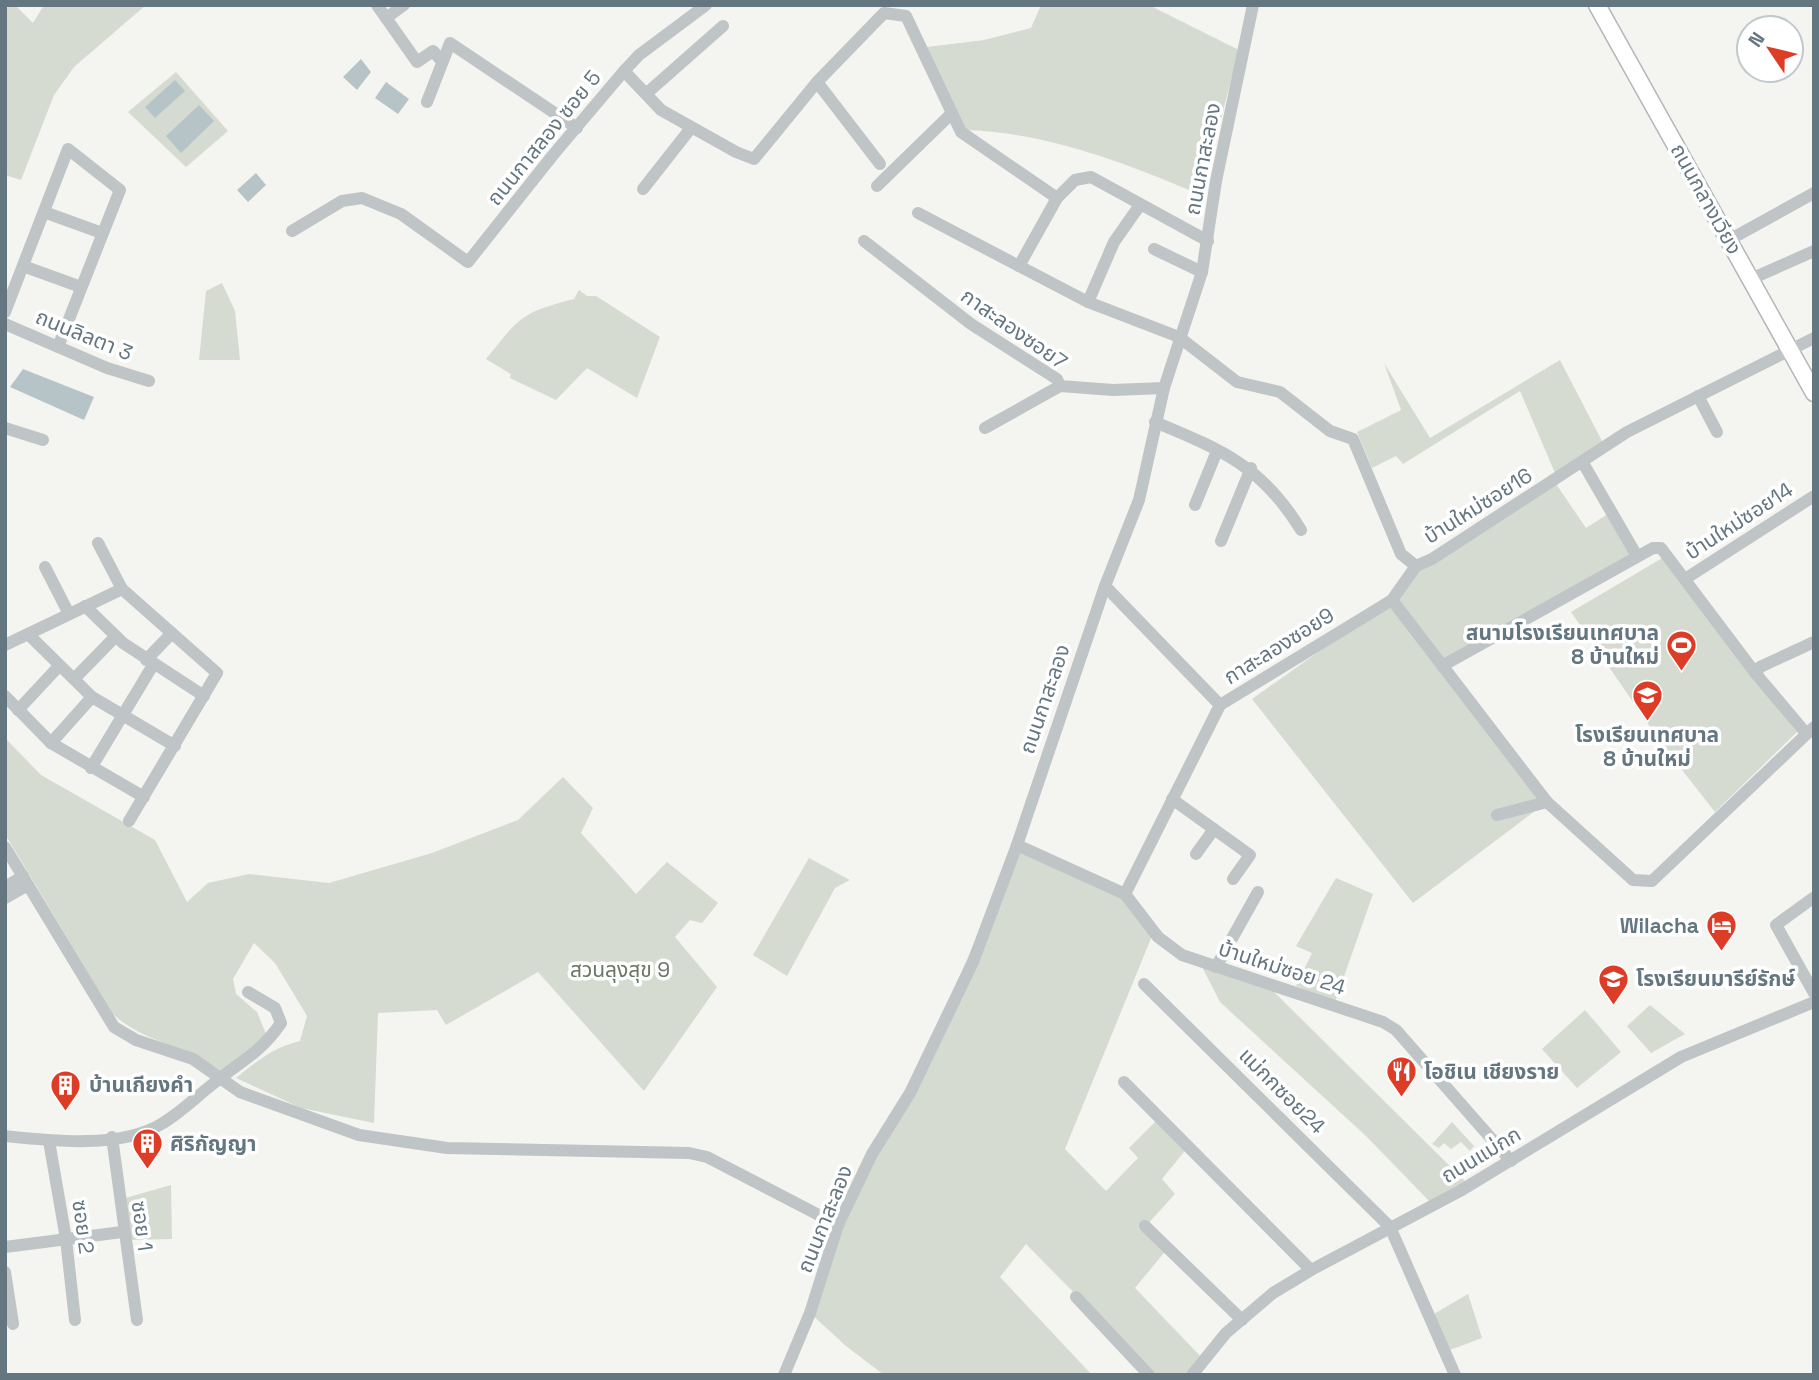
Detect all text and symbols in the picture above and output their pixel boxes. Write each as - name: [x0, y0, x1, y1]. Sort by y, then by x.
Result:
- north arrow: [1735, 14, 1805, 84]
- text: N: [1743, 27, 1770, 52]
- street label: ถนนกาสลอง ซอย 5: [481, 65, 606, 211]
- street label: ถนนกาสะลอง: [1178, 100, 1227, 217]
- street label: ถนนกลางเวียง: [1665, 138, 1748, 259]
- street label: กาสะลองซอย7: [956, 282, 1073, 375]
- street label: ถนนลิลตา 3: [32, 303, 137, 366]
- street label: บ้านใหม่ซอย16: [1418, 461, 1537, 550]
- street label: บ้านใหม่ซอย14: [1680, 476, 1798, 566]
- street label: กาสะลองซอย9: [1219, 601, 1339, 690]
- place label: สนามโรงเรียนเทศบาล 8 บ้านใหม่: [1466, 619, 1659, 670]
- sports icon: สนามโรงเรียนเทศบาล 8 บ้านใหม่: [1665, 628, 1699, 672]
- street label: ถนนกาสะลอง: [1013, 641, 1076, 757]
- school or university icon: โรงเรียนเทศบาล 8 บ้านใหม่: [1630, 678, 1664, 722]
- place label: โรงเรียนเทศบาล 8 บ้านใหม่: [1575, 721, 1719, 772]
- hotel icon: Wilacha: [1705, 909, 1739, 953]
- place label: Wilacha: [1620, 912, 1699, 939]
- street label: บ้านใหม่ซอย 24: [1215, 934, 1349, 1001]
- park label: สวนลุงสุข 9: [570, 956, 670, 983]
- school or university icon: โรงเรียนมารีย์รักษ์: [1596, 962, 1630, 1006]
- place label: โรงเรียนมารีย์รักษ์: [1636, 965, 1796, 992]
- street label: แม่กกซอย24: [1233, 1042, 1331, 1140]
- restaurant icon: โอชิเน เชียงราย: [1384, 1055, 1418, 1099]
- place label: โอชิเน เชียงราย: [1424, 1058, 1559, 1085]
- building icon: บ้านเกียงคำ: [49, 1068, 83, 1112]
- place label: บ้านเกียงคำ: [89, 1071, 193, 1098]
- street label: ถนนแม่กก: [1436, 1120, 1526, 1189]
- building icon: ศิริกัญญา: [130, 1127, 164, 1171]
- place label: ศิริกัญญา: [170, 1130, 256, 1157]
- street label: ถนนกาสะลอง: [791, 1161, 858, 1277]
- street label: ซอย 2: [66, 1198, 101, 1256]
- street label: ซอย 1: [126, 1199, 159, 1253]

